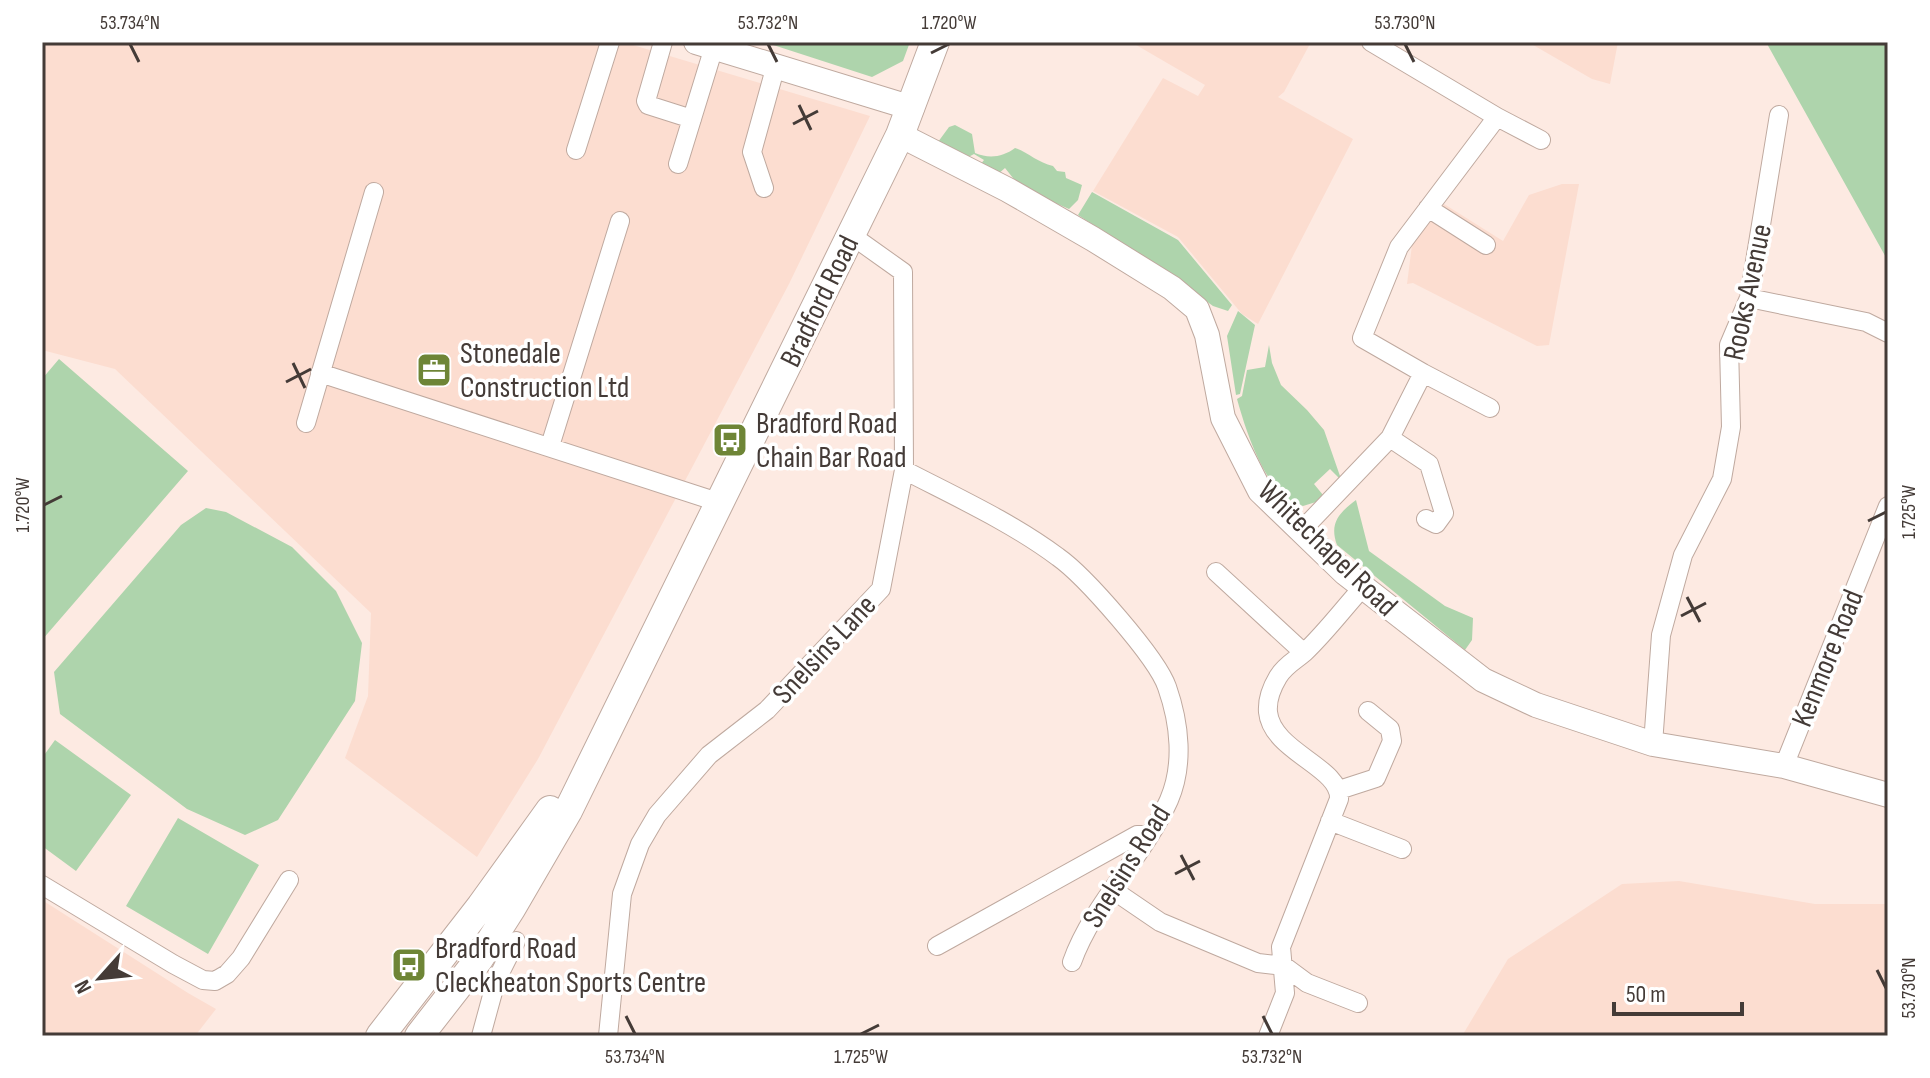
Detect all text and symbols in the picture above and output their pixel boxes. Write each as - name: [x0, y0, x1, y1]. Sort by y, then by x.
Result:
- text: 53.734°N: [100, 11, 160, 35]
- text: 53.732°N: [738, 11, 798, 35]
- text: 1.720°W: [922, 11, 976, 35]
- text: 53.730°N: [1374, 11, 1436, 35]
- street label: Rooks Avenue: [1716, 221, 1780, 364]
- street label: Bradford Road: [773, 230, 867, 373]
- place label: Stonedale Construction Ltd: [460, 336, 629, 406]
- office icon: Stonedale Construction Ltd: [415, 351, 453, 389]
- place label: Bradford Road Chain Bar Road: [756, 406, 906, 476]
- bus stop icon: Bradford Road Chain Bar Road: [711, 421, 749, 459]
- street label: Whitechapel Road: [1250, 473, 1405, 624]
- text: 1.720°W: [11, 478, 35, 532]
- text: 1.725°W: [1897, 485, 1921, 539]
- street label: Kenmore Road: [1784, 585, 1872, 732]
- street label: Snelsins Lane: [765, 588, 884, 712]
- street label: Snelsins Road: [1075, 798, 1179, 935]
- place label: Bradford Road Cleckheaton Sports Centre: [435, 931, 706, 1001]
- north arrow: [60, 938, 140, 1018]
- bus stop icon: Bradford Road Cleckheaton Sports Centre: [390, 946, 428, 984]
- text: 53.730°N: [1897, 957, 1921, 1019]
- scale bar: [1614, 966, 1742, 1016]
- text: N: [69, 975, 98, 998]
- text: 50 m: [1626, 980, 1666, 1009]
- text: 53.734°N: [605, 1045, 665, 1069]
- text: 1.725°W: [834, 1045, 888, 1069]
- text: 53.732°N: [1242, 1045, 1302, 1069]

